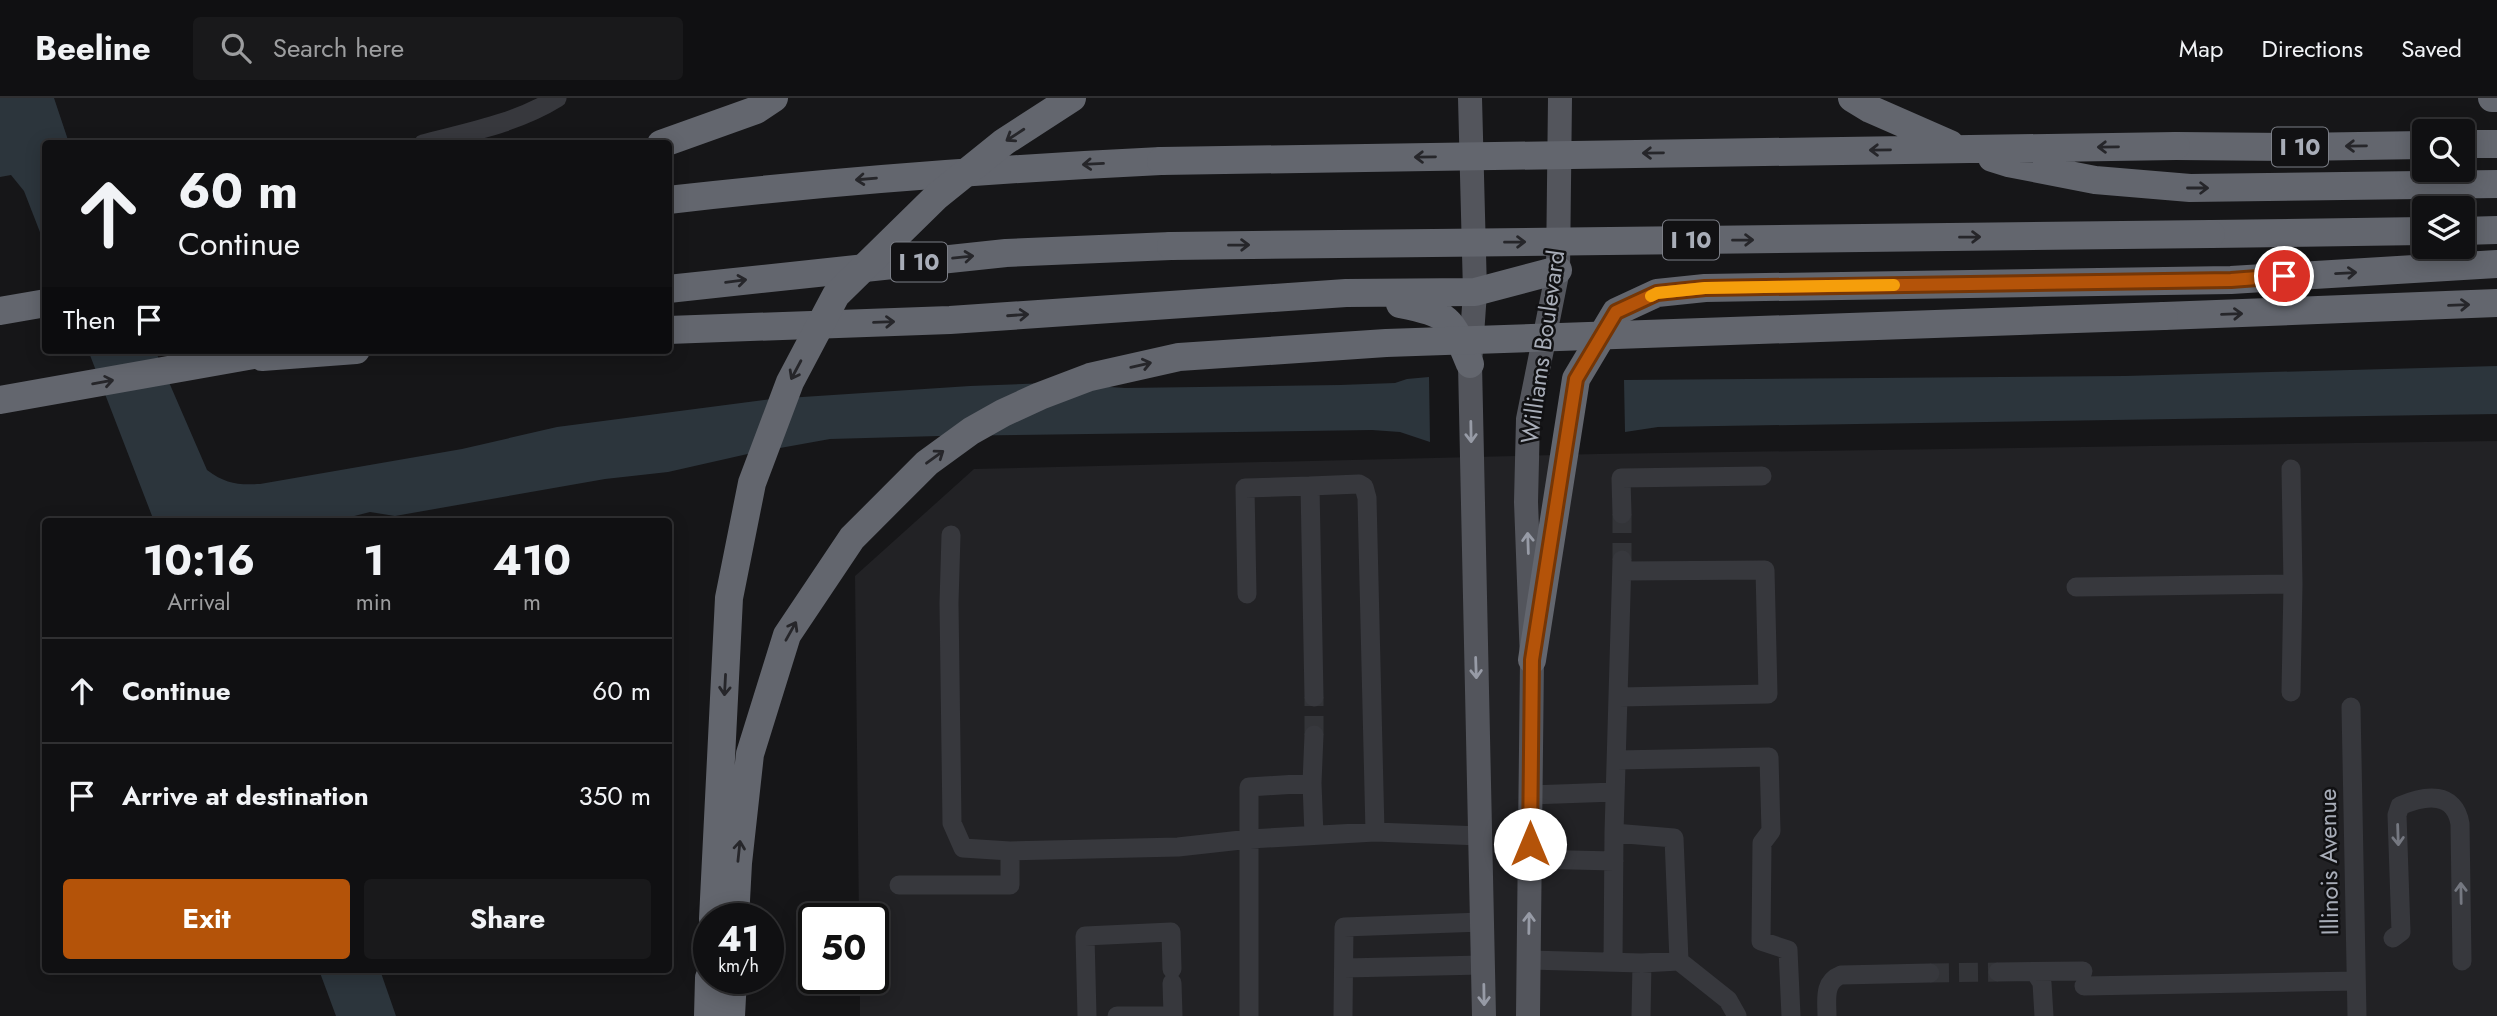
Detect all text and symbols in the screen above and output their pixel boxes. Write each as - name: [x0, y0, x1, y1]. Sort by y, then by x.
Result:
- search box: [193, 17, 683, 80]
- text: Beeline: [35, 25, 151, 72]
- icon: search: [217, 29, 255, 67]
- text: Search here: [273, 29, 404, 67]
- text: Map: [2179, 31, 2224, 66]
- text: Directions: [2262, 31, 2363, 66]
- text: Saved: [2401, 31, 2462, 66]
- map controls: [2412, 119, 2475, 259]
- button: search: [2412, 119, 2475, 182]
- one-way arrow: [1006, 128, 1025, 142]
- road number: I 10: [2272, 128, 2328, 166]
- one-way arrow: [2096, 140, 2119, 154]
- one-way arrow: [2344, 140, 2367, 153]
- one-way arrow: [1869, 143, 1892, 157]
- one-way arrow: [1641, 147, 1664, 160]
- one-way arrow: [1414, 150, 1437, 164]
- text: 60 m: [178, 156, 298, 226]
- one-way arrow: [1082, 158, 1105, 171]
- icon: ahead: [63, 168, 154, 259]
- one-way arrow: [855, 173, 878, 186]
- one-way arrow: [2187, 181, 2210, 195]
- button: layers: [2412, 196, 2475, 259]
- road number: I 10: [1663, 220, 1719, 260]
- text: Continue: [178, 221, 300, 267]
- one-way arrow: [1958, 230, 1981, 244]
- one-way arrow: [1731, 233, 1754, 246]
- one-way arrow: [1503, 235, 1526, 249]
- one-way arrow: [1227, 239, 1250, 252]
- road number: I 10: [891, 242, 947, 281]
- pin: [2254, 246, 2314, 306]
- street label: Williams Boulevard: [1512, 248, 1573, 446]
- one-way arrow: [951, 251, 973, 264]
- icon: arrive: [2265, 257, 2303, 295]
- one-way arrow: [2335, 266, 2358, 279]
- one-way arrow: [724, 274, 747, 287]
- one-way arrow: [2448, 298, 2471, 311]
- text: Then: [63, 301, 116, 339]
- icon: arrive: [130, 301, 168, 339]
- one-way arrow: [2220, 307, 2243, 320]
- one-way arrow: [1007, 308, 1029, 321]
- one-way arrow: [872, 316, 895, 329]
- one-way arrow: [1129, 358, 1152, 372]
- one-way arrow: [789, 359, 802, 380]
- one-way arrow: [92, 374, 114, 388]
- one-way arrow: [1465, 420, 1478, 443]
- one-way arrow: [925, 450, 944, 464]
- text: 10:16: [143, 530, 255, 591]
- text: 1: [363, 530, 385, 591]
- text: 410: [493, 530, 571, 591]
- one-way arrow: [1521, 531, 1534, 554]
- text: Arrival: [167, 585, 231, 619]
- text: min: [356, 585, 392, 619]
- text: m: [523, 585, 541, 619]
- one-way arrow: [784, 621, 798, 641]
- one-way arrow: [1469, 657, 1483, 680]
- icon: ahead: [63, 672, 101, 710]
- text: Continue: [122, 672, 231, 710]
- text: 60 m: [592, 672, 651, 710]
- one-way arrow: [718, 673, 731, 696]
- icon: arrive: [63, 777, 101, 815]
- text: Arrive at destination: [122, 777, 369, 815]
- text: 350 m: [578, 777, 651, 815]
- street label: Illinois Avenue: [2310, 788, 2347, 936]
- position arrow: [1493, 807, 1567, 881]
- one-way arrow: [2391, 823, 2405, 846]
- one-way arrow: [733, 840, 746, 862]
- button: Exit: [63, 879, 350, 959]
- button: Share: [364, 879, 651, 959]
- one-way arrow: [2454, 881, 2468, 904]
- speed limit sign: 50: [798, 903, 889, 994]
- one-way arrow: [1523, 912, 1536, 935]
- text: 41: [717, 914, 760, 964]
- text: km/h: [718, 953, 759, 979]
- one-way arrow: [1477, 983, 1490, 1006]

